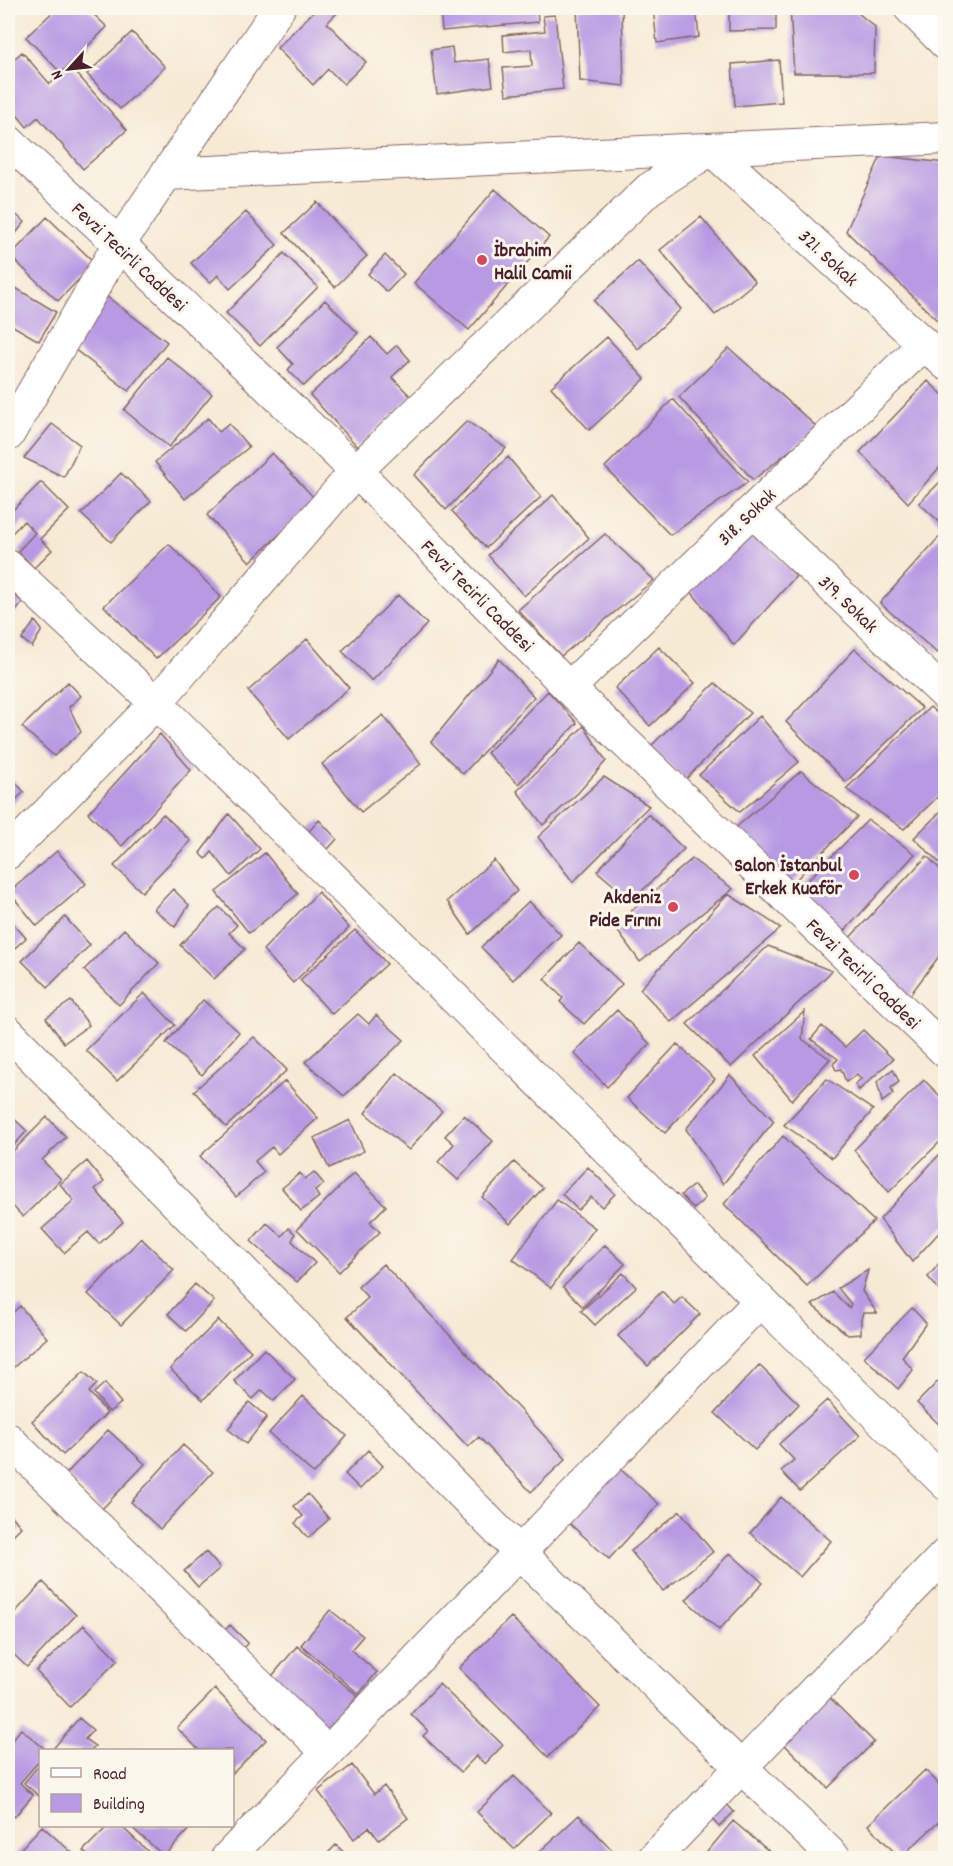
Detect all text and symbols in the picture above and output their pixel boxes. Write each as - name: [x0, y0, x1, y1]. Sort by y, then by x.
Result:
- north arrow: [39, 39, 99, 99]
- text: N: [46, 66, 70, 83]
- street label: Fevzi Tecirli Caddesi: [64, 197, 192, 320]
- street label: 321. Sokak: [791, 224, 863, 294]
- place label: İbrahim Halil Camii: [494, 238, 572, 289]
- marker: İbrahim Halil Camii: [475, 253, 489, 267]
- street label: 318. Sokak: [712, 483, 784, 553]
- street label: Fevzi Tecirli Caddesi: [413, 534, 539, 660]
- street label: 319. Sokak: [811, 569, 883, 641]
- place label: Salon İstanbul Erkek Kuaför: [734, 853, 843, 904]
- marker: Salon İstanbul Erkek Kuaför: [847, 868, 861, 882]
- place label: Akdeniz Pide Fırını: [589, 885, 661, 936]
- marker: Akdeniz Pide Fırını: [666, 900, 680, 914]
- street label: Fevzi Tecirli Caddesi: [798, 913, 926, 1037]
- legend: [39, 1749, 234, 1827]
- text: Road: [93, 1763, 127, 1788]
- text: Building: [93, 1793, 145, 1818]

